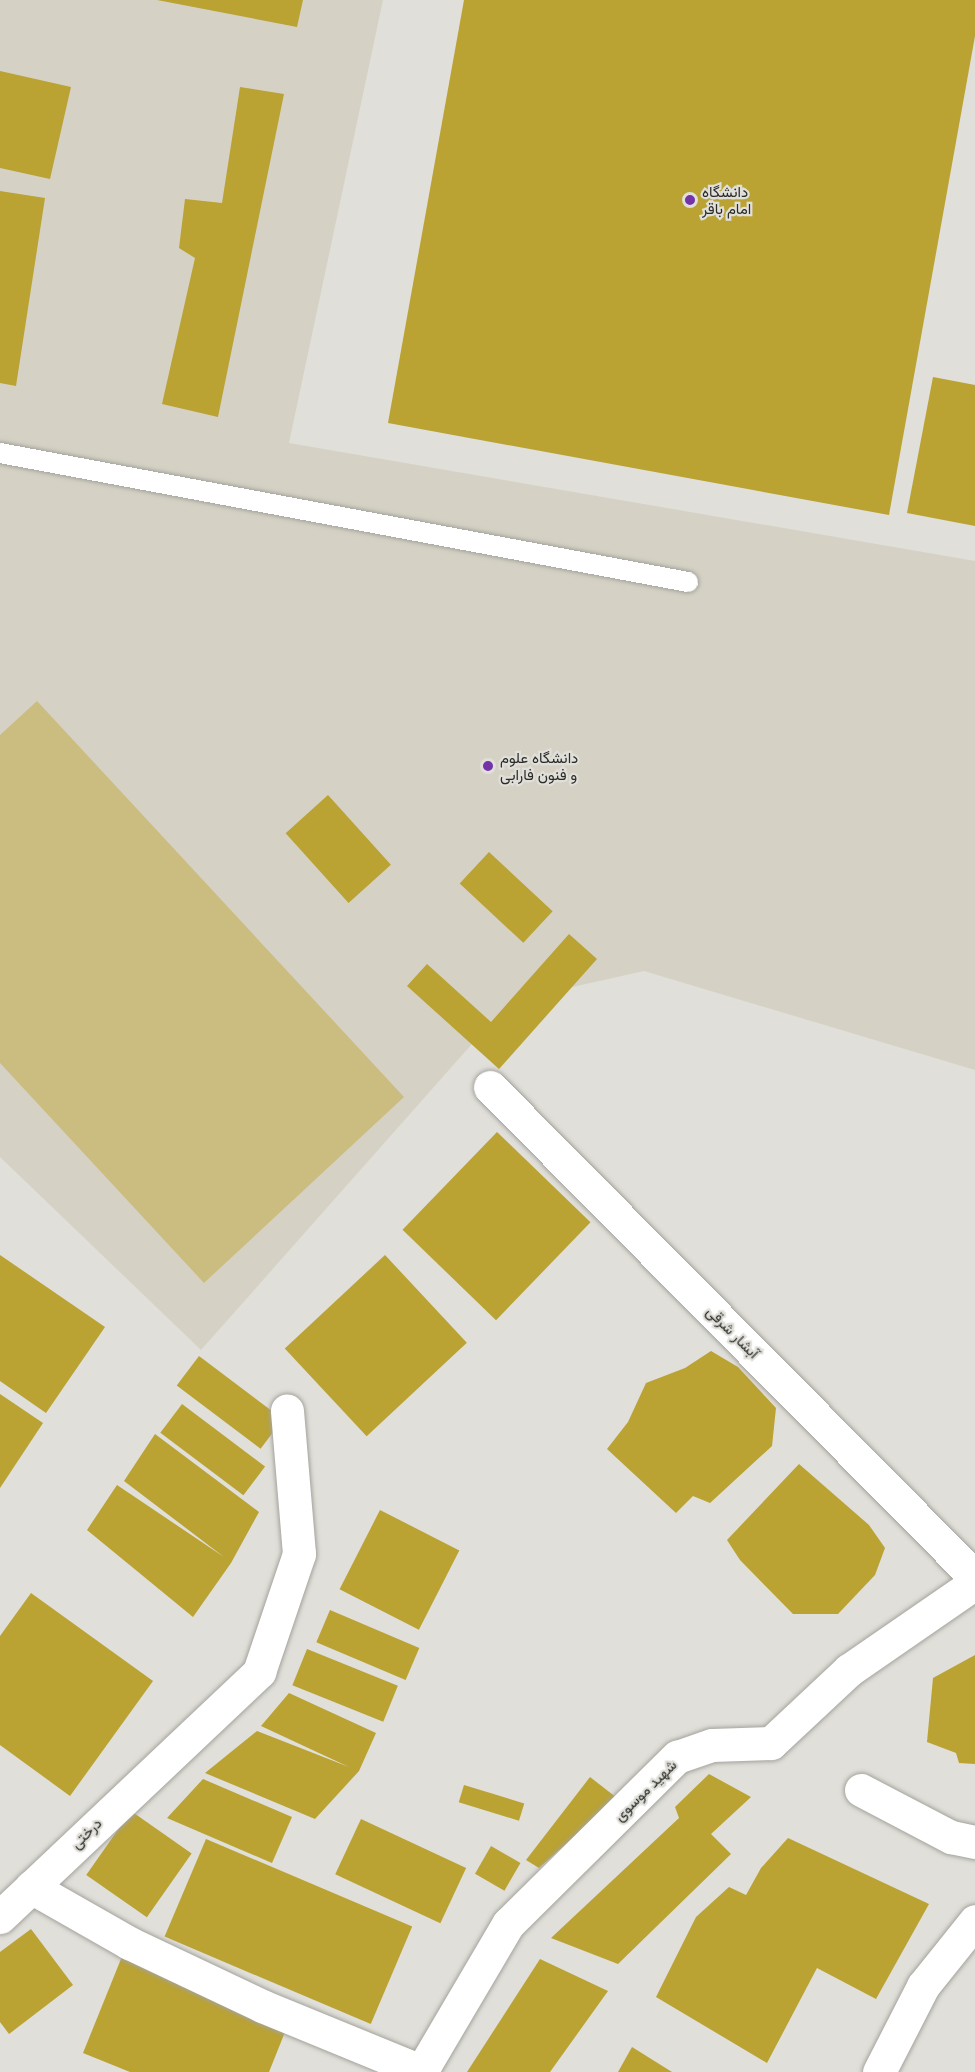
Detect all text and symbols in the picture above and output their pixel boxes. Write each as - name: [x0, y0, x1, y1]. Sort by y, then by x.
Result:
- place label: دانشگاه امام باقر: [702, 182, 751, 217]
- marker: دانشگاه امام باقر: [683, 193, 697, 207]
- place label: دانشگاه علوم و فنون فارابی: [500, 748, 578, 783]
- marker: دانشگاه علوم و فنون فارابی: [481, 759, 495, 773]
- street label: آبشار شرقی: [703, 1302, 763, 1362]
- street label: شهید موسوی: [610, 1756, 680, 1824]
- street label: درختی: [67, 1814, 105, 1852]

